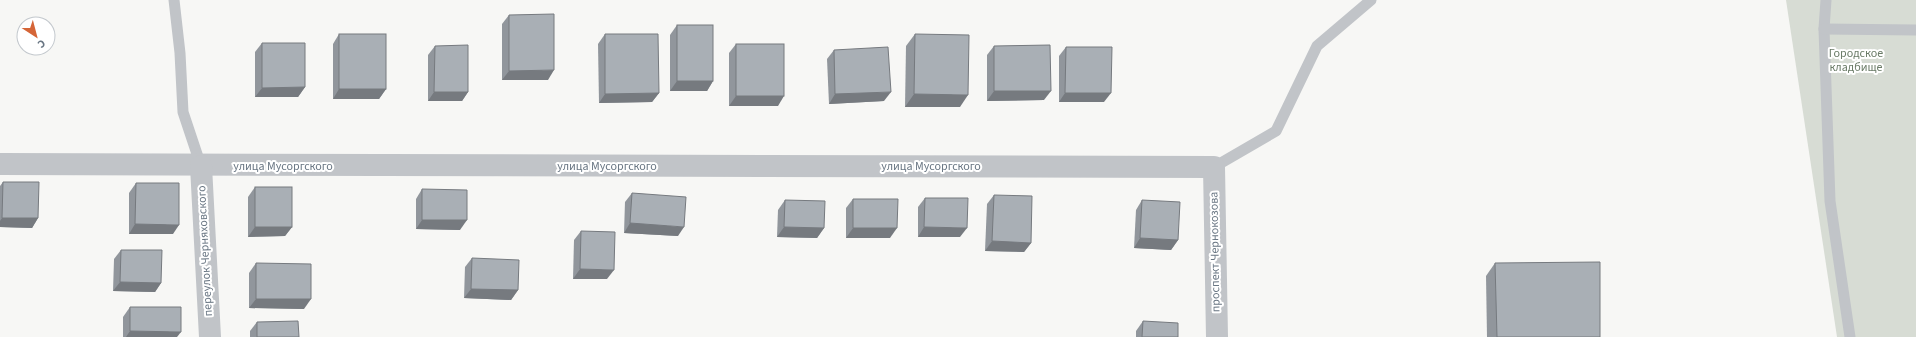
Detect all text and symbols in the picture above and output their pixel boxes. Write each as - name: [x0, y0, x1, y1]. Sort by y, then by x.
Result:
- north arrow: [16, 16, 56, 56]
- text: С: [34, 36, 49, 52]
- park label: Городское кладбище: [1829, 45, 1883, 76]
- street label: улица Мусоргского: [233, 158, 333, 175]
- street label: улица Мусоргского: [557, 158, 657, 175]
- street label: улица Мусоргского: [881, 158, 981, 175]
- street label: переулок Черняховского: [193, 185, 217, 317]
- street label: проспект Чернокозова: [1205, 192, 1225, 312]

